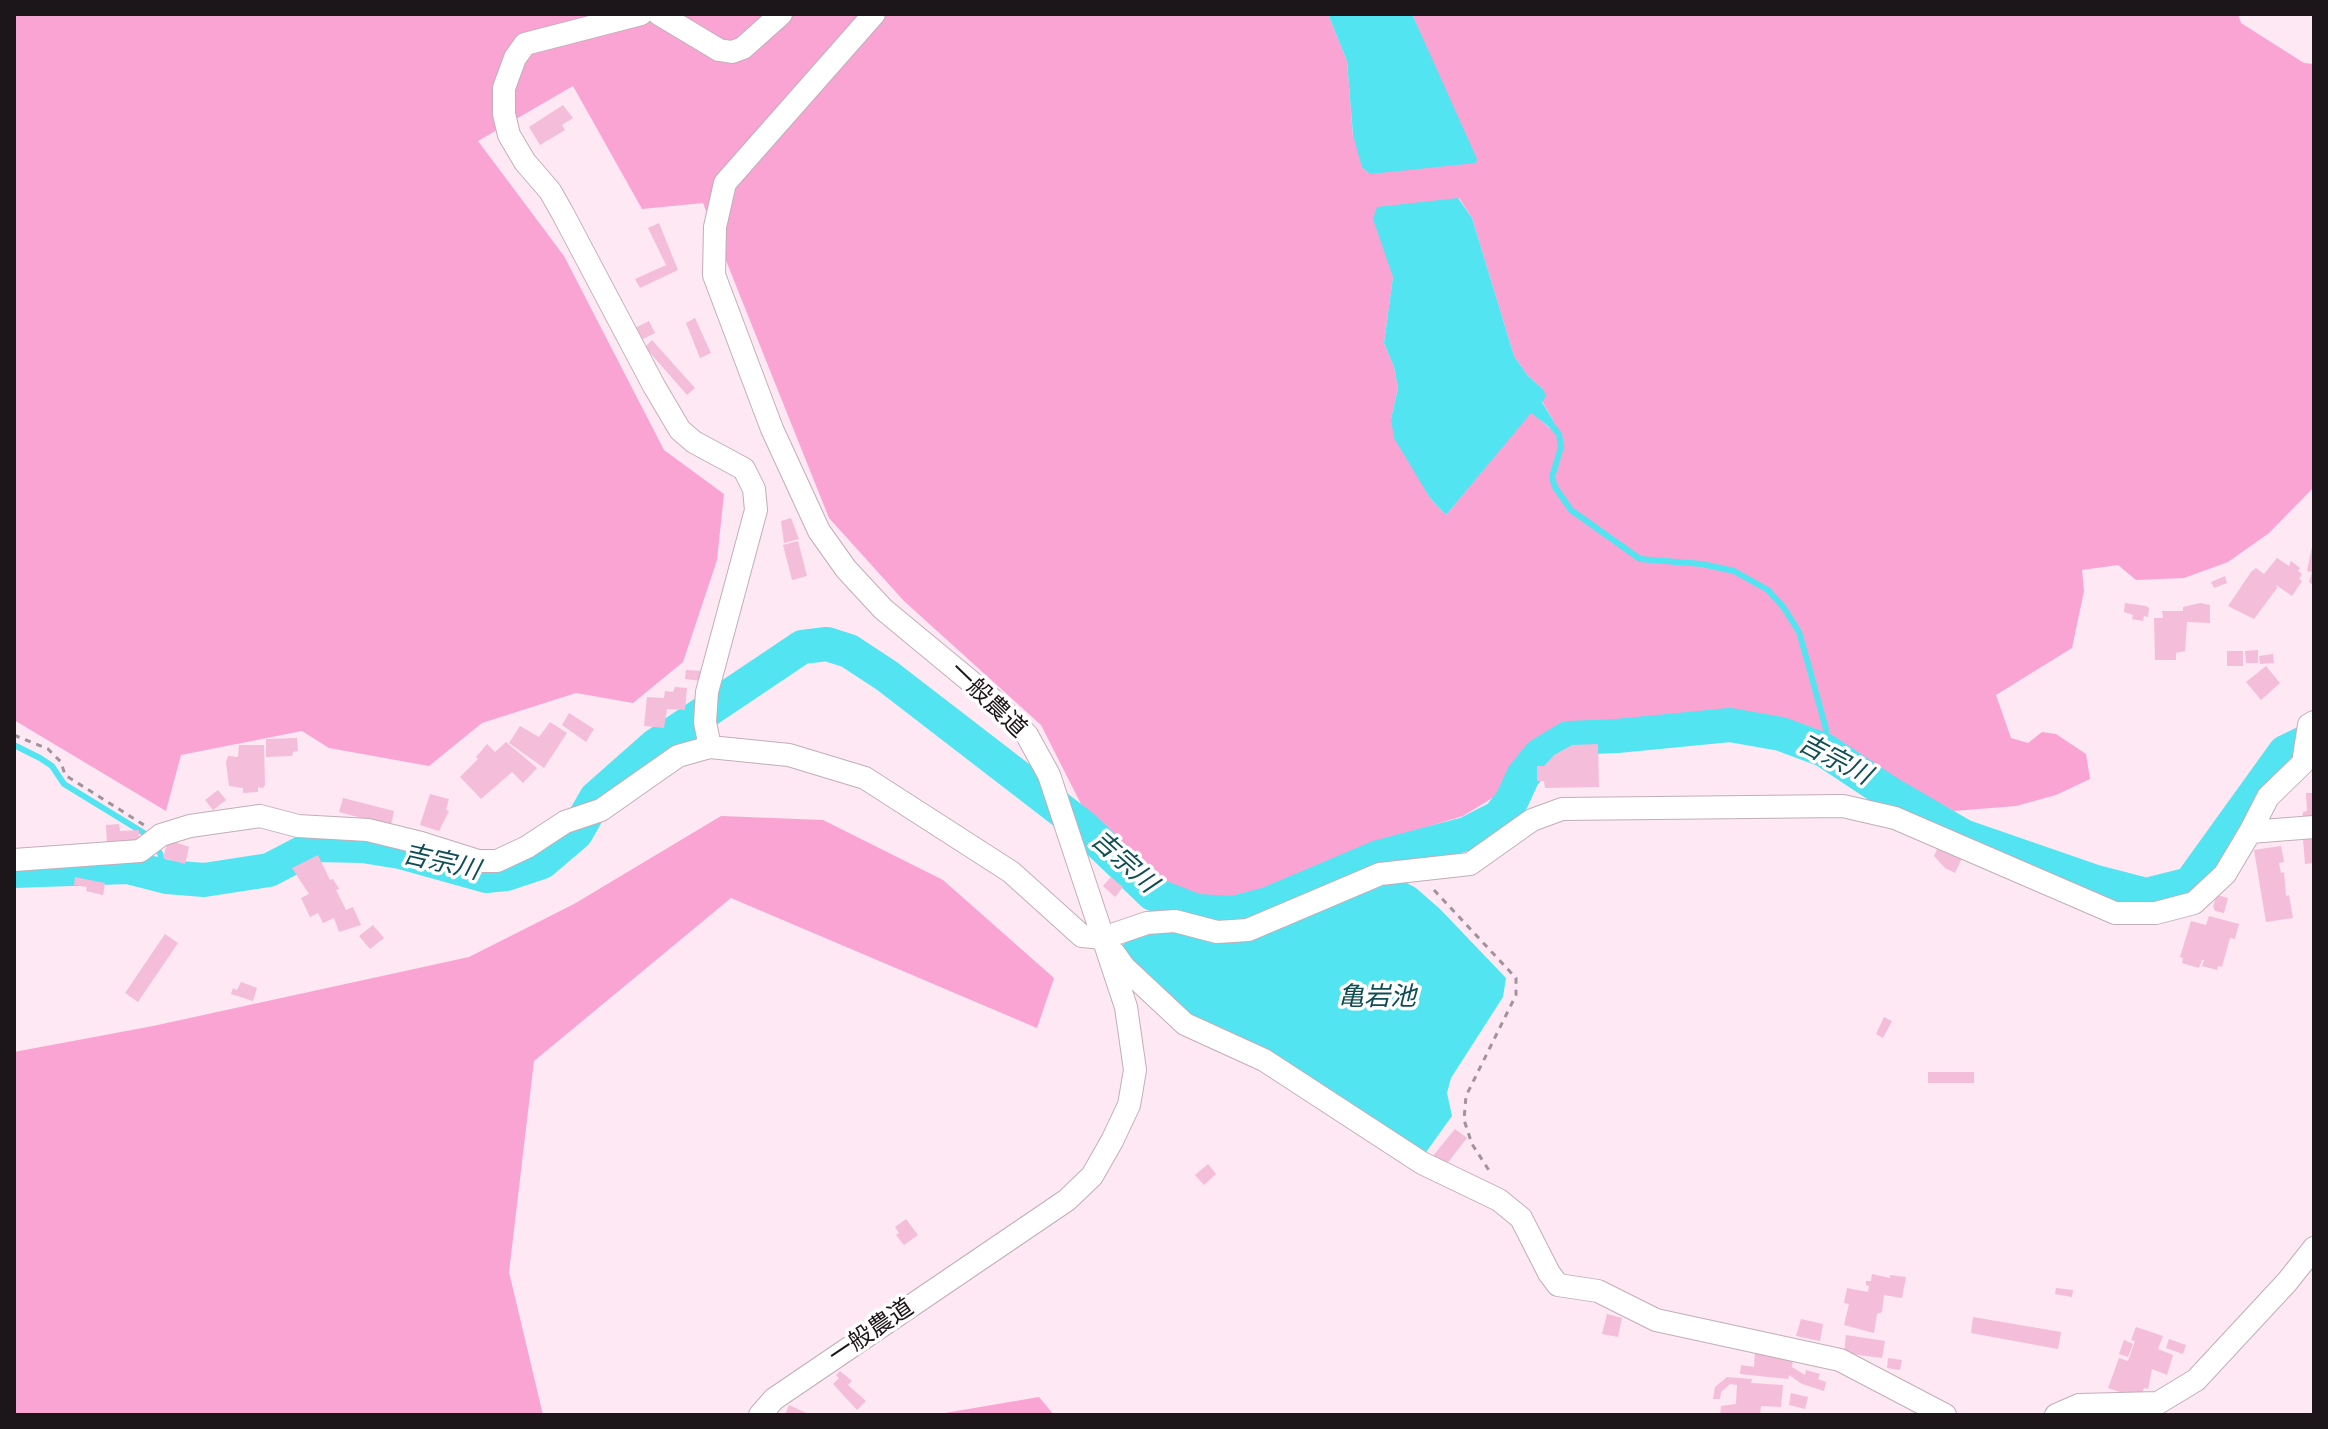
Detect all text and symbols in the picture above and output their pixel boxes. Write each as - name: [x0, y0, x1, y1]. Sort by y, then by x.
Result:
- street label: 一般農道: [942, 657, 1032, 745]
- water label: 吉宗川: [1792, 729, 1876, 793]
- water label: 吉宗川: [1084, 825, 1162, 901]
- water label: 吉宗川: [399, 840, 483, 888]
- water label: 亀岩池: [1338, 983, 1416, 1015]
- street label: 一般農道: [824, 1294, 920, 1372]

